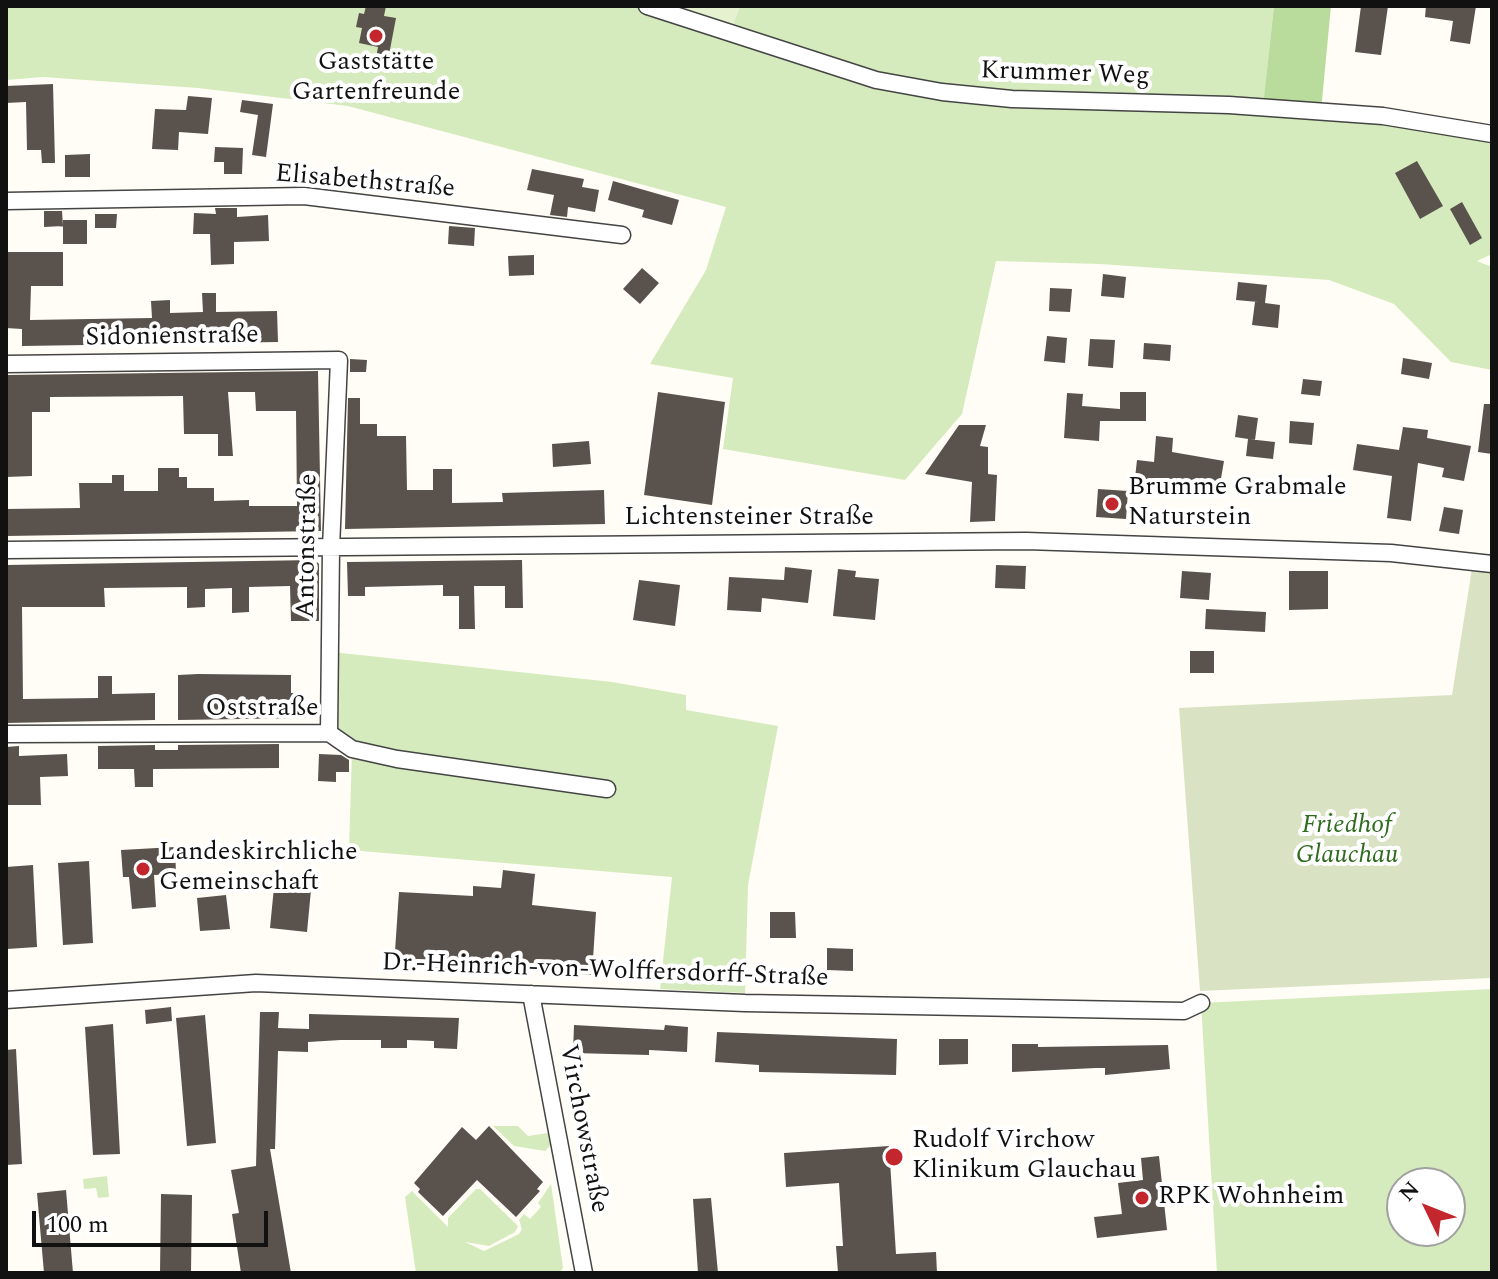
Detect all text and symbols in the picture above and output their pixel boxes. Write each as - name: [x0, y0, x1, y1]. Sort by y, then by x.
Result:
- marker: Gaststätte Gartenfreunde: [367, 27, 385, 45]
- place label: Gaststätte Gartenfreunde: [292, 48, 460, 110]
- street label: Krummer Weg: [980, 56, 1150, 94]
- street label: Elisabethstraße: [274, 160, 456, 206]
- street label: Sidonienstraße: [85, 321, 259, 355]
- street label: Antonstraße: [292, 473, 326, 619]
- place label: Brumme Grabmale Naturstein: [1128, 473, 1347, 534]
- marker: Brumme Grabmale Naturstein: [1103, 495, 1121, 513]
- street label: Lichtensteiner Straße: [624, 503, 874, 535]
- street label: Oststraße: [205, 694, 319, 726]
- park label: Friedhof Glauchau: [1296, 811, 1398, 872]
- place label: Landeskirchliche Gemeinschaft: [159, 838, 358, 900]
- marker: Landeskirchliche Gemeinschaft: [134, 860, 152, 878]
- street label: Dr.-Heinrich-von-Wolffersdorff-Straße: [381, 949, 829, 995]
- street label: Virchowstraße: [550, 1042, 614, 1216]
- place label: Rudolf Virchow Klinikum Glauchau: [912, 1126, 1136, 1188]
- marker: Rudolf Virchow Klinikum Glauchau: [883, 1146, 905, 1168]
- north arrow: [1386, 1167, 1466, 1247]
- text: N: [1391, 1174, 1428, 1209]
- place label: RPK Wohnheim: [1158, 1182, 1344, 1214]
- marker: RPK Wohnheim: [1133, 1189, 1151, 1207]
- scale bar: [36, 1195, 272, 1245]
- text: 100 m: [46, 1207, 109, 1243]

